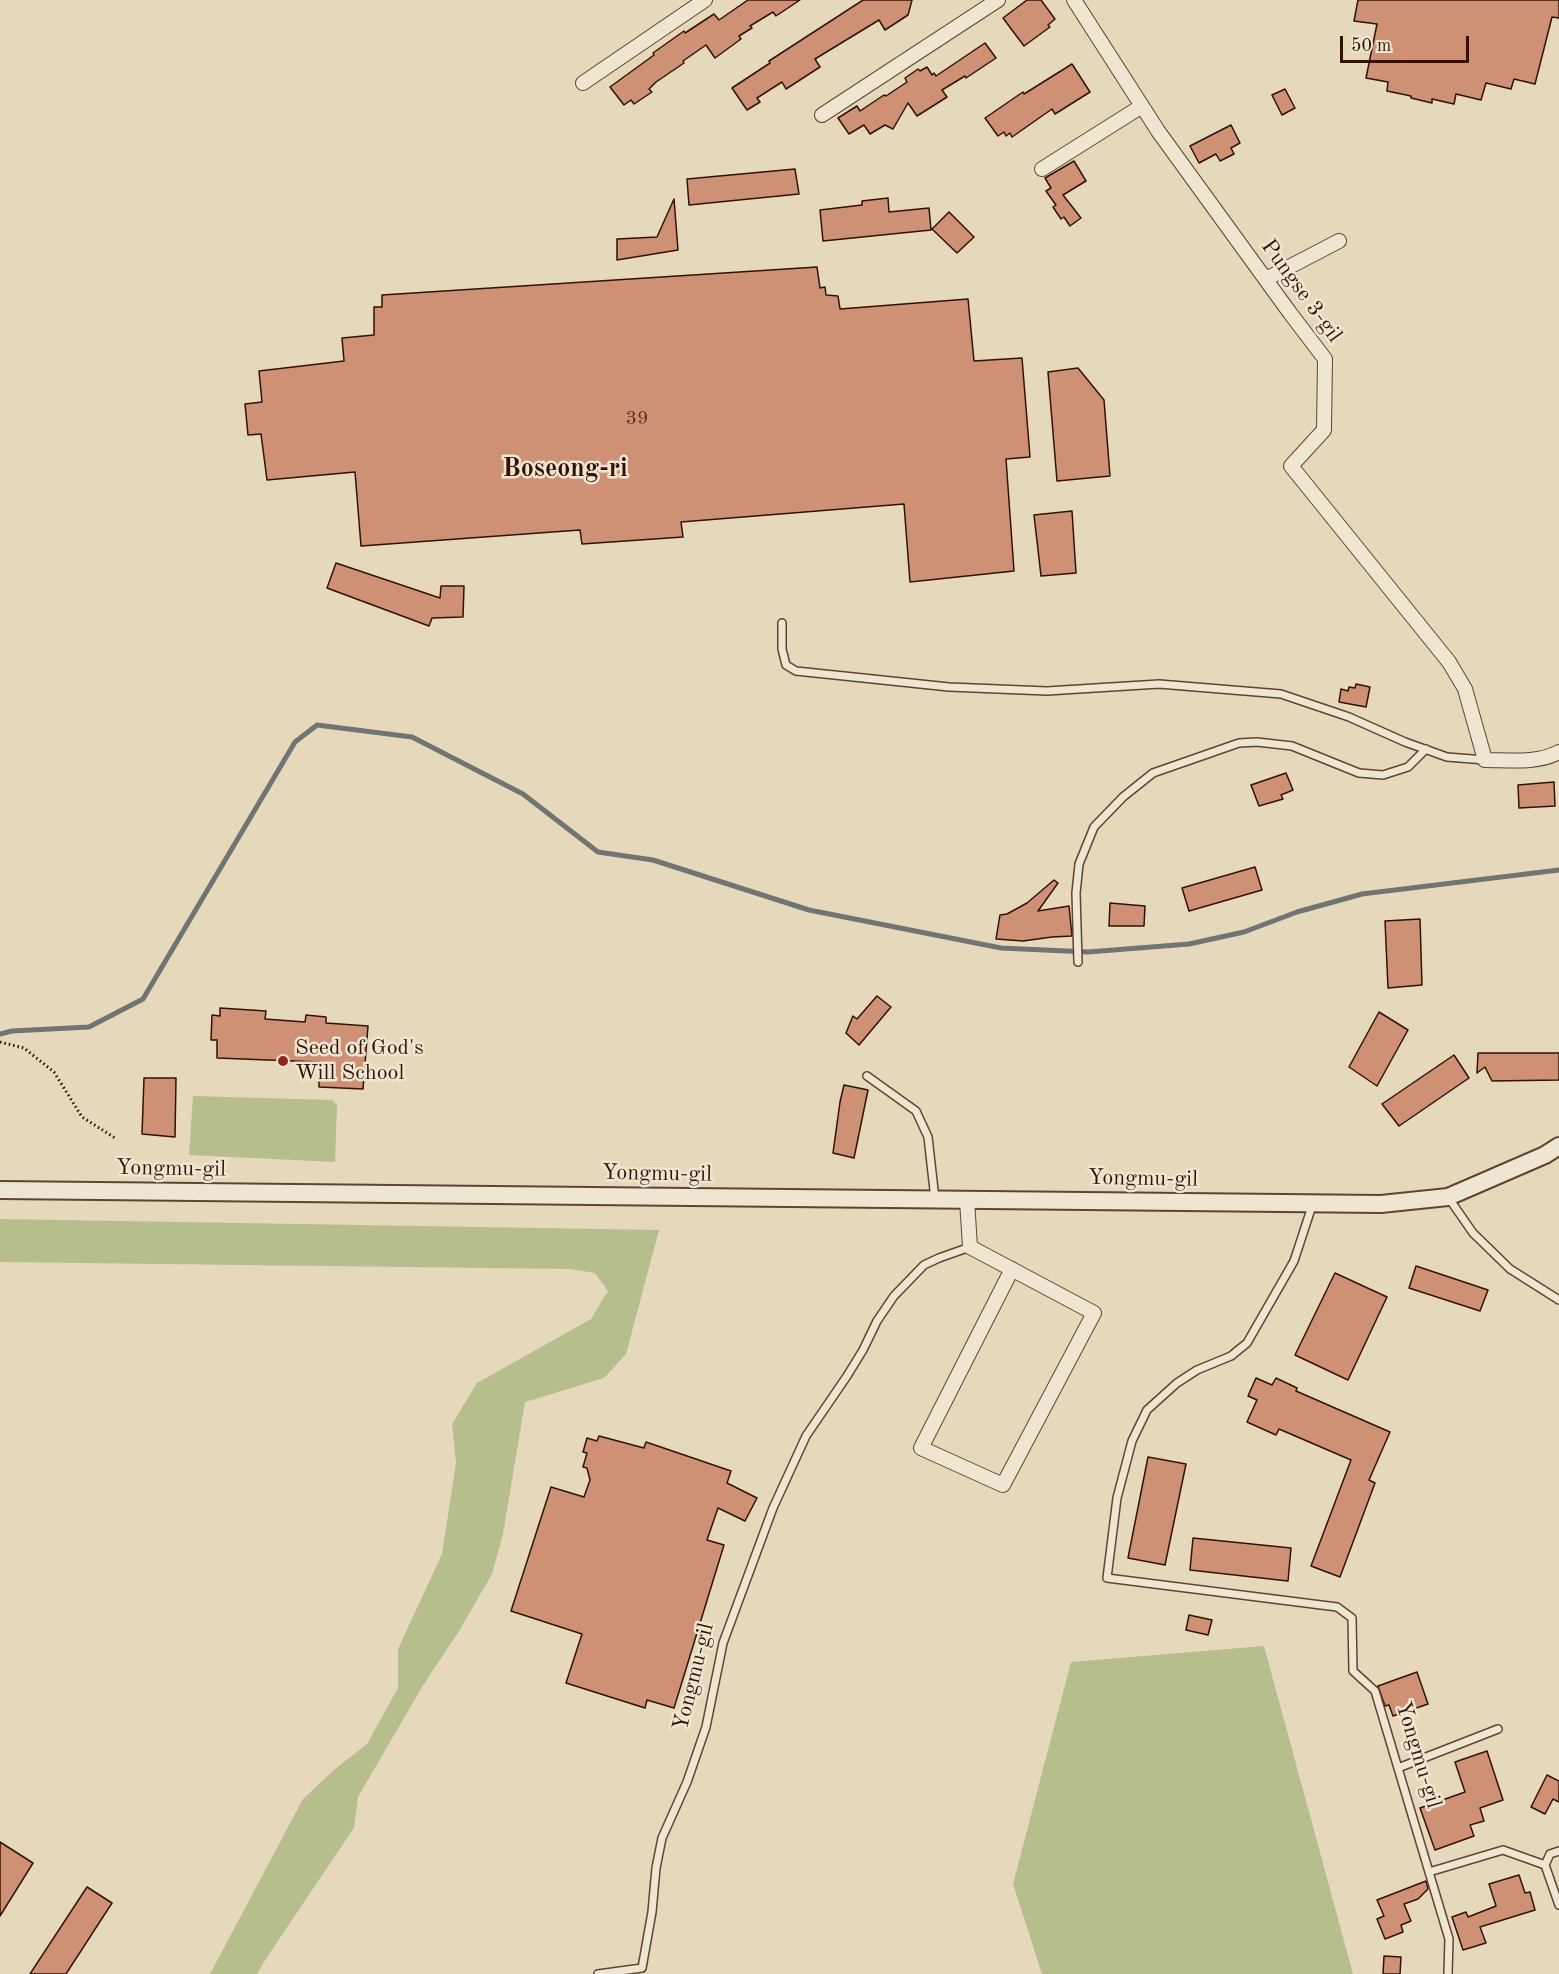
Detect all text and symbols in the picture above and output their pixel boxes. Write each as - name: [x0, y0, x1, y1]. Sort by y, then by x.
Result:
- scale bar: [1343, 24, 1472, 62]
- text: 50 m: [1351, 37, 1391, 55]
- street label: Pungse 3-gil: [1255, 234, 1347, 348]
- house number: 39: [625, 407, 649, 431]
- district label: Boseong-ri: [502, 453, 628, 485]
- place label: Seed of God's Will School: [295, 1035, 424, 1086]
- marker: Seed of God's Will School: [276, 1054, 290, 1068]
- street label: Yongmu-gil: [116, 1155, 226, 1183]
- street label: Yongmu-gil: [602, 1160, 712, 1188]
- street label: Yongmu-gil: [1088, 1165, 1198, 1193]
- street label: Yongmu-gil: [668, 1620, 720, 1734]
- street label: Yongmu-gil: [1389, 1698, 1447, 1812]

